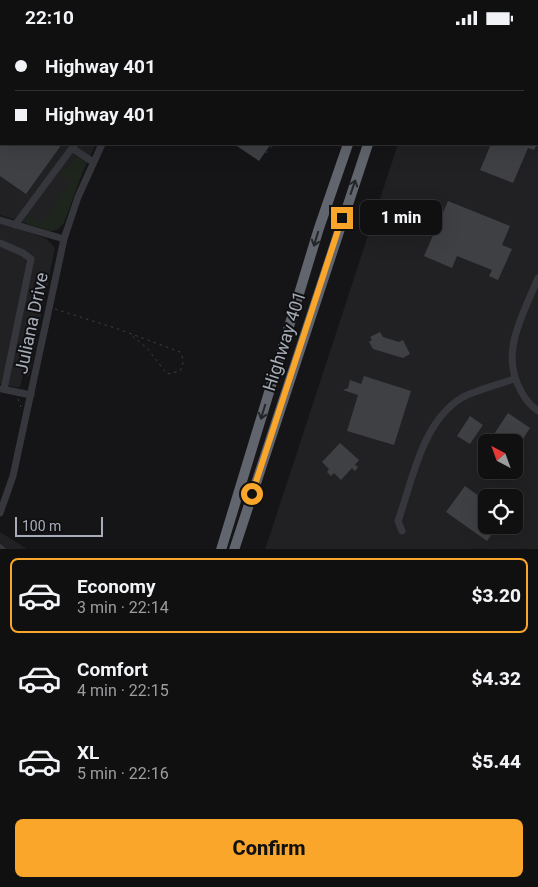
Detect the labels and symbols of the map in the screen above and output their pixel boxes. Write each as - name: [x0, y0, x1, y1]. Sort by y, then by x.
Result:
- one-way arrow: [348, 179, 358, 195]
- callout: 1 min: [360, 201, 442, 235]
- route end: [331, 207, 353, 229]
- one-way arrow: [310, 231, 320, 247]
- street label: Juliana Drive: [10, 270, 52, 376]
- street label: Highway 401: [258, 288, 310, 394]
- one-way arrow: [258, 403, 268, 419]
- north arrow: [478, 434, 522, 479]
- route start: [241, 483, 263, 505]
- scale bar: [15, 515, 102, 538]

